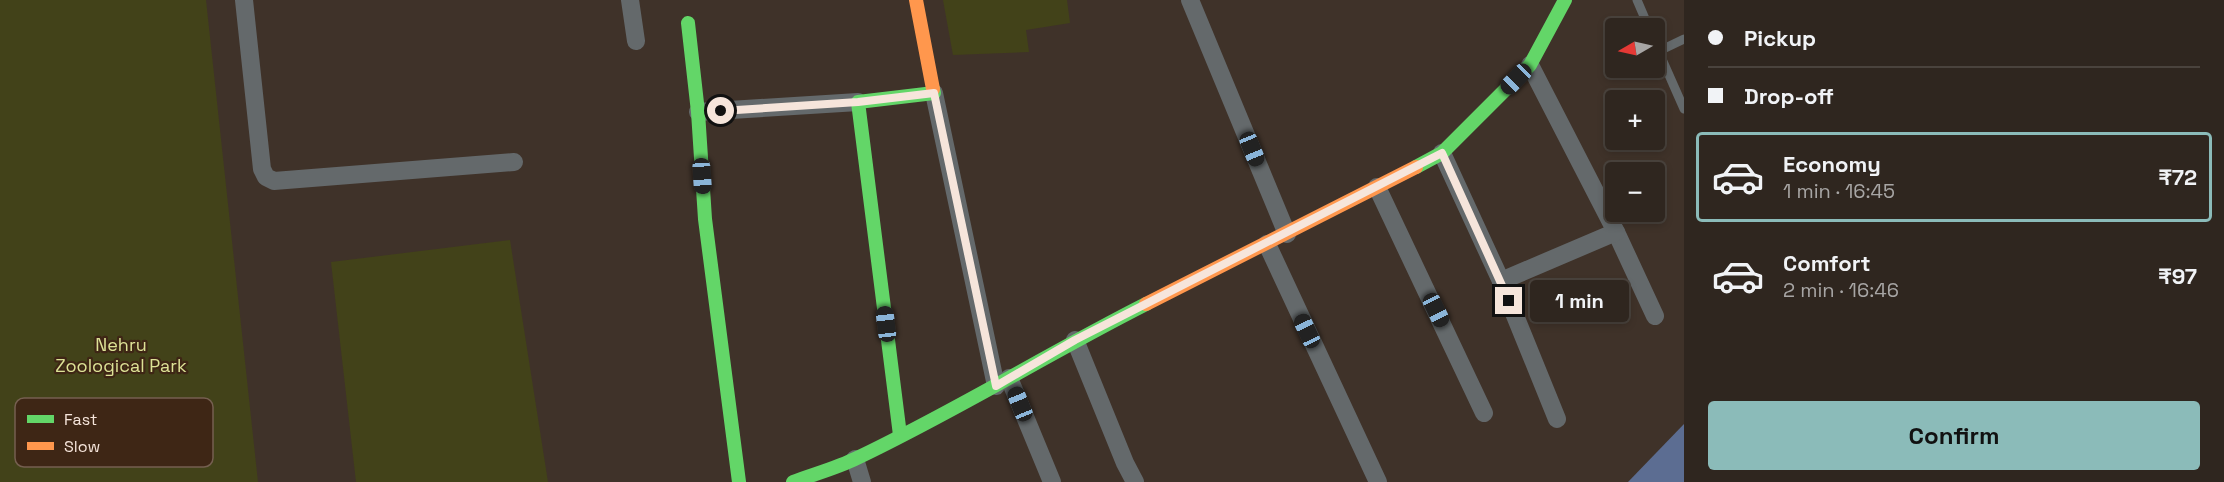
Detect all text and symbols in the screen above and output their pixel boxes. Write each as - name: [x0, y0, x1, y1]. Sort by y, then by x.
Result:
- north arrow: [1605, 18, 1665, 78]
- map controls: [1605, 18, 1665, 222]
- text: Pickup: [1744, 24, 1816, 52]
- car: [1497, 60, 1535, 98]
- text: Drop-off: [1744, 82, 1834, 110]
- button: +: [1605, 90, 1665, 150]
- route start: [707, 97, 734, 124]
- car: [1237, 129, 1267, 169]
- icon: car: [1711, 150, 1765, 204]
- text: Economy: [1783, 150, 1881, 178]
- car: [692, 157, 712, 195]
- button: −: [1605, 162, 1665, 222]
- text: ₹72: [2158, 163, 2197, 191]
- text: 1 min · 16:45: [1783, 178, 1895, 204]
- icon: car: [1711, 249, 1765, 303]
- text: Comfort: [1783, 249, 1871, 277]
- text: ₹97: [2158, 262, 2197, 290]
- text: 2 min · 16:46: [1783, 277, 1899, 303]
- callout: 1 min: [1530, 280, 1629, 322]
- route end: [1495, 287, 1522, 314]
- text: 1 min: [1555, 288, 1604, 314]
- car: [1420, 290, 1452, 330]
- car: [875, 305, 897, 343]
- car: [1291, 311, 1323, 351]
- park label: Nehru Zoological Park: [55, 333, 187, 377]
- car: [1005, 384, 1035, 424]
- legend: [15, 398, 213, 467]
- button: Confirm: [1708, 401, 2200, 470]
- text: Fast: [64, 409, 97, 430]
- text: Slow: [64, 436, 100, 457]

